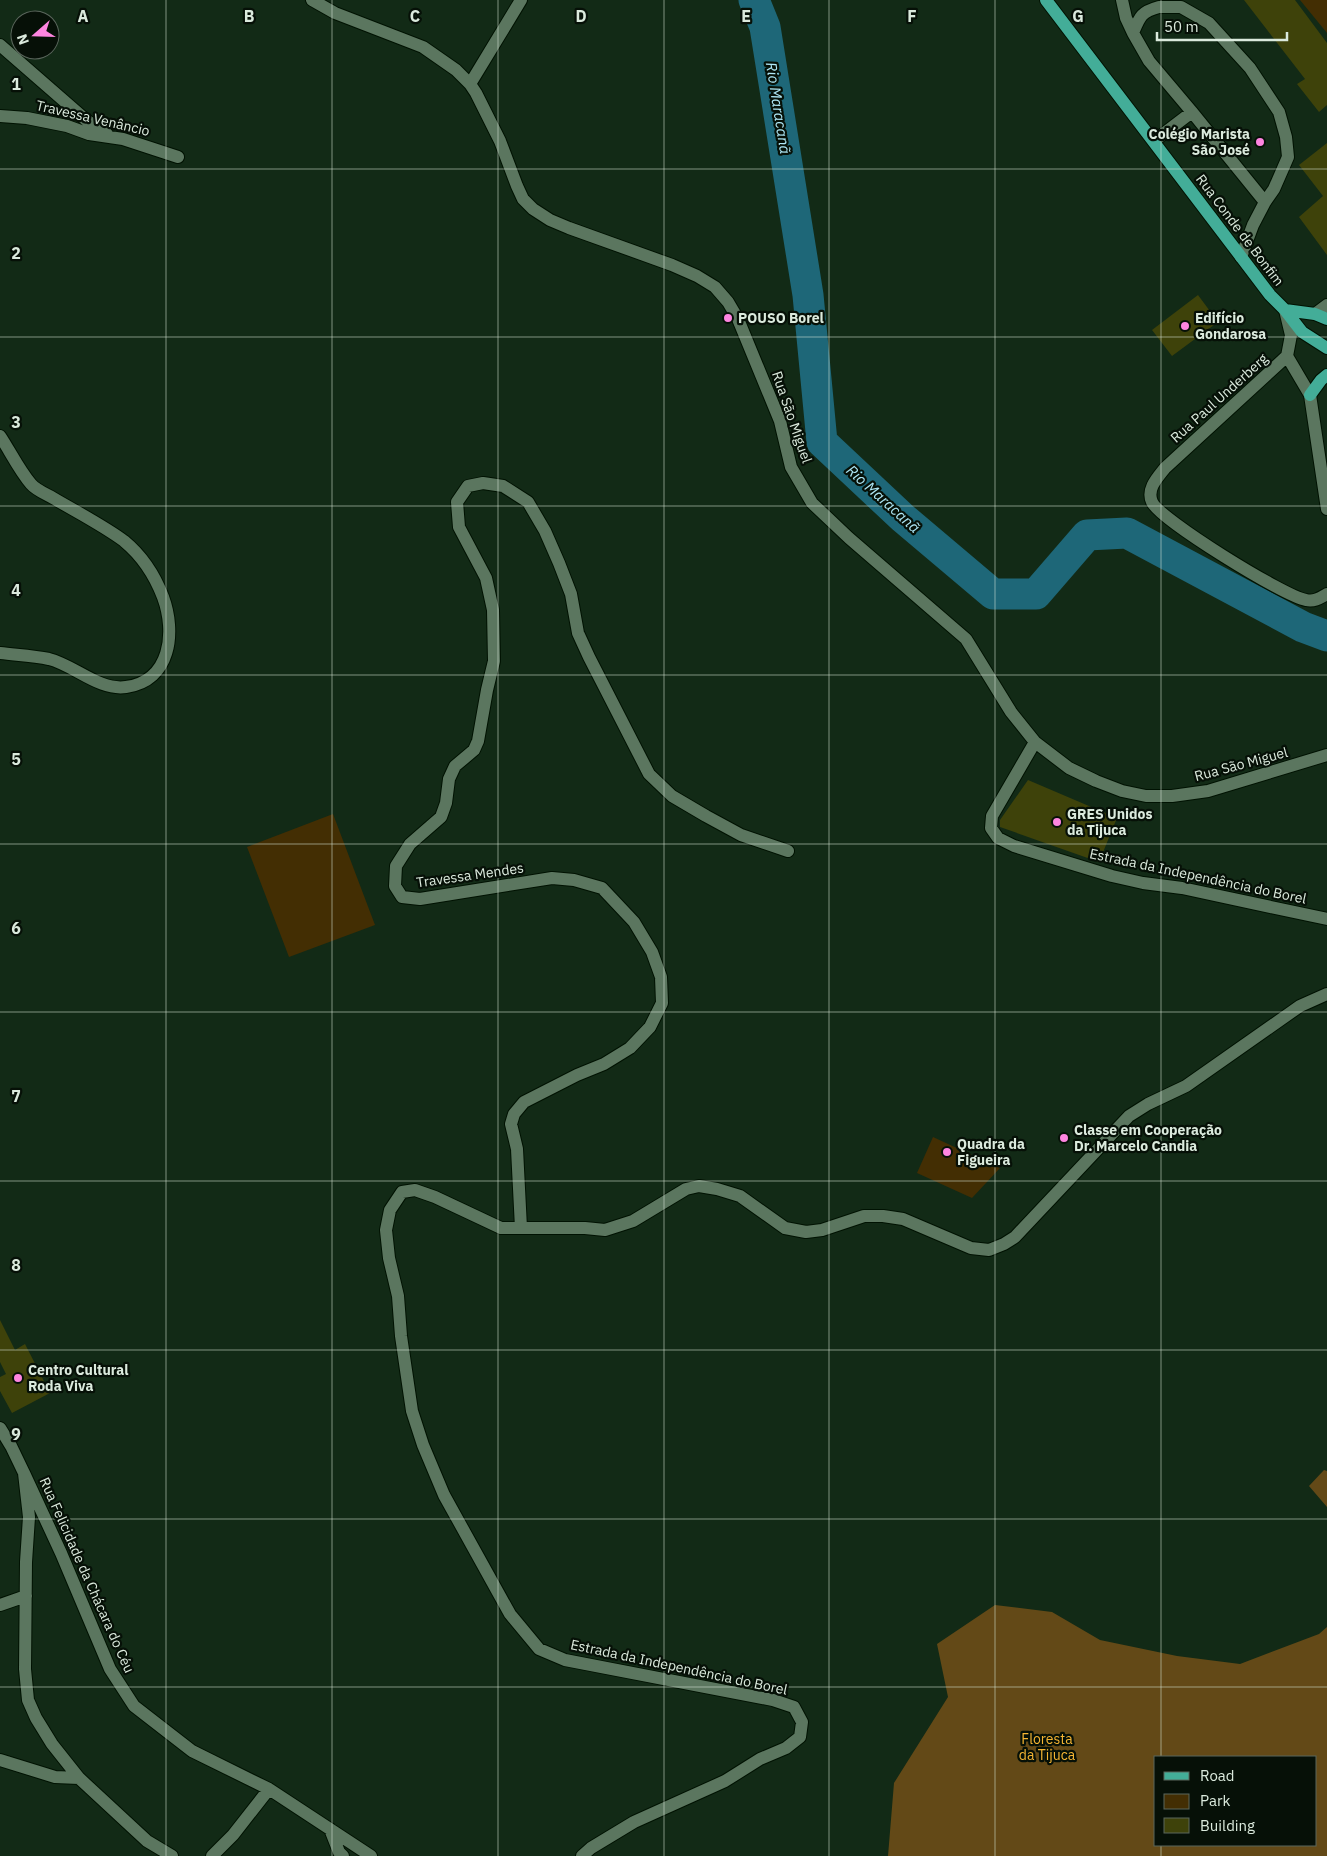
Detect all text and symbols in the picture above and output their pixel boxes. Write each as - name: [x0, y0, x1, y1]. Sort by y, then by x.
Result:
- text: A: [78, 6, 89, 26]
- text: B: [244, 6, 255, 26]
- text: C: [410, 6, 420, 26]
- text: D: [575, 6, 587, 26]
- text: E: [741, 6, 751, 26]
- text: F: [907, 6, 917, 26]
- text: G: [1072, 6, 1084, 26]
- north arrow: [10, 10, 60, 60]
- scale bar: [1157, 10, 1287, 42]
- text: 50 m: [1164, 17, 1199, 36]
- text: N: [13, 32, 33, 47]
- water label: Rio Maracanã: [762, 61, 795, 156]
- text: 1: [11, 74, 21, 94]
- street label: Travessa Venâncio: [34, 96, 152, 140]
- place label: Colégio Marista São José: [1149, 125, 1250, 159]
- marker: Colégio Marista São José: [1254, 136, 1266, 148]
- street label: Rua Conde de Bonfim: [1192, 170, 1288, 290]
- text: 2: [11, 243, 21, 263]
- place label: POUSO Borel: [738, 309, 824, 327]
- place label: Edifício Gondarosa: [1195, 309, 1266, 343]
- marker: POUSO Borel: [722, 312, 734, 324]
- marker: Edifício Gondarosa: [1179, 320, 1191, 332]
- street label: Rua Paul Underberg: [1167, 349, 1272, 447]
- street label: Rua São Miguel: [768, 369, 816, 466]
- text: 3: [11, 412, 21, 432]
- water label: Rio Maracanã: [842, 460, 924, 537]
- text: 4: [11, 580, 21, 600]
- street label: Rua São Miguel: [1192, 743, 1290, 785]
- text: 5: [11, 749, 21, 769]
- place label: GRES Unidos da Tijuca: [1067, 805, 1153, 839]
- marker: GRES Unidos da Tijuca: [1051, 816, 1063, 828]
- street label: Estrada da Independência do Borel: [1088, 844, 1308, 908]
- street label: Travessa Mendes: [415, 859, 525, 891]
- text: 6: [11, 918, 21, 938]
- text: 7: [11, 1086, 21, 1106]
- place label: Classe em Cooperação Dr. Marcelo Candia: [1074, 1121, 1222, 1155]
- marker: Classe em Cooperação Dr. Marcelo Candia: [1058, 1132, 1070, 1144]
- place label: Quadra da Figueira: [957, 1135, 1025, 1169]
- marker: Quadra da Figueira: [941, 1146, 953, 1158]
- text: 8: [11, 1255, 21, 1275]
- place label: Centro Cultural Roda Viva: [28, 1361, 128, 1395]
- marker: Centro Cultural Roda Viva: [12, 1372, 24, 1384]
- text: 9: [11, 1424, 21, 1444]
- street label: Rua Felicidade da Chácara do Céu: [36, 1474, 138, 1676]
- street label: Estrada da Independência do Borel: [569, 1635, 789, 1699]
- park label: Floresta da Tijuca: [1019, 1730, 1076, 1764]
- legend: [1154, 1756, 1317, 1846]
- text: Road: [1200, 1766, 1235, 1785]
- text: Park: [1200, 1791, 1230, 1810]
- text: Building: [1200, 1816, 1255, 1835]

